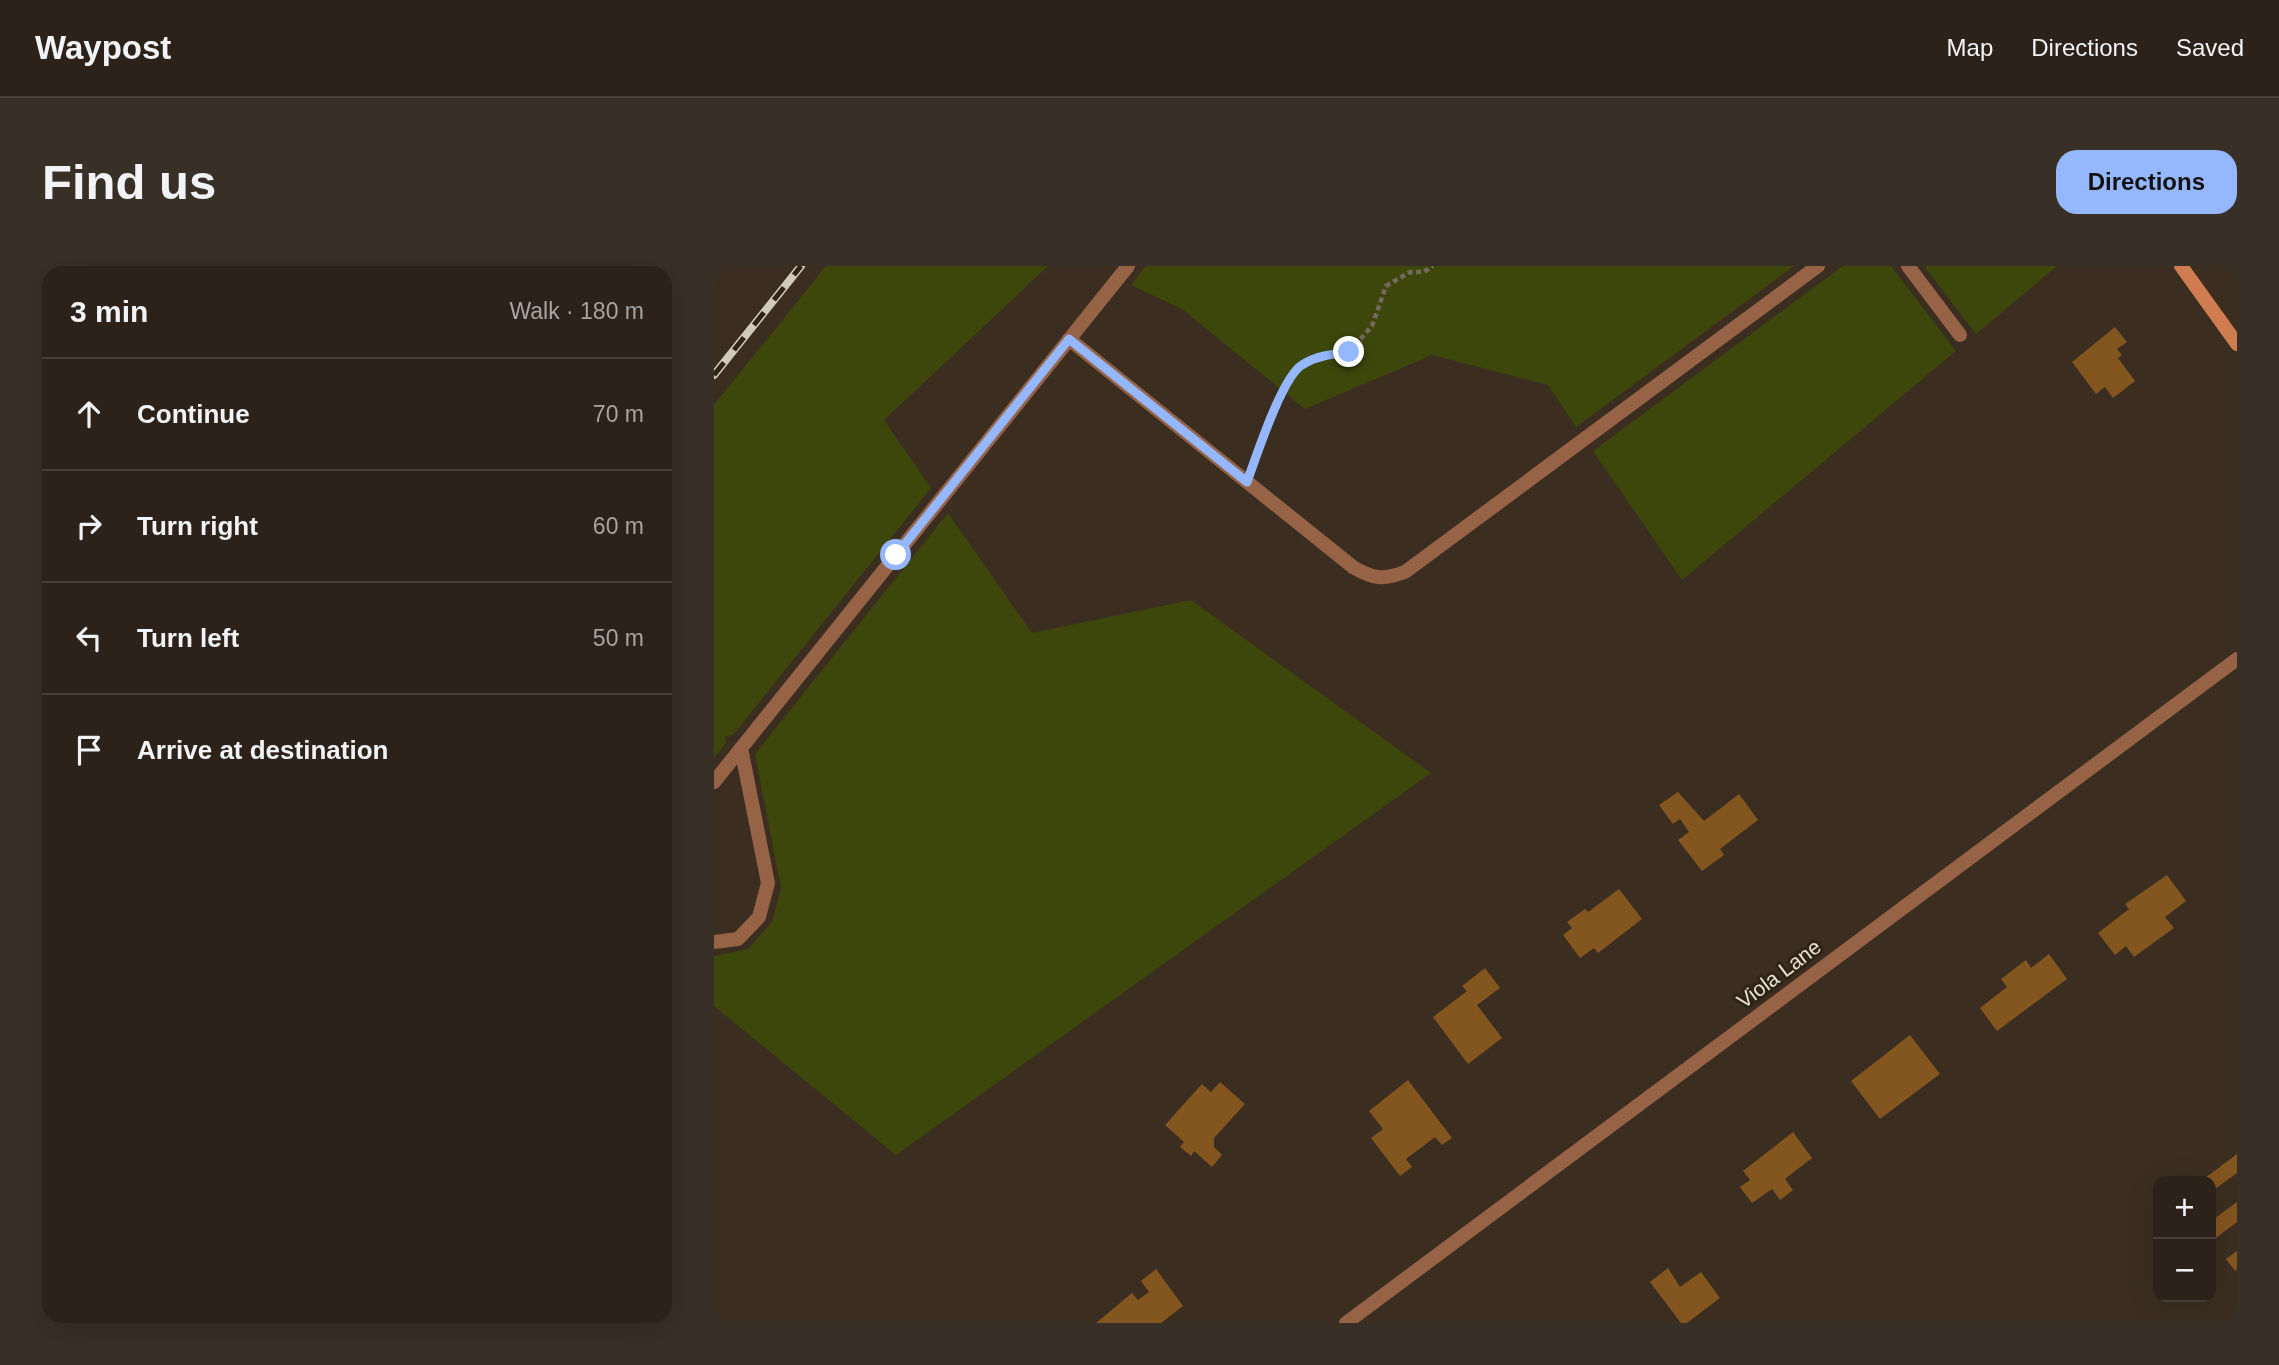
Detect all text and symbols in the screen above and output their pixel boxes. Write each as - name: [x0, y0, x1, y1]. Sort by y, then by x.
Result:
- text: Waypost: [35, 29, 171, 66]
- text: Map: [1947, 34, 1993, 61]
- text: Directions: [2031, 34, 2138, 61]
- text: Saved: [2176, 34, 2244, 61]
- button: Directions: [2056, 150, 2237, 214]
- text: Find us: [42, 155, 216, 209]
- text: 3 min: [70, 295, 148, 328]
- text: Walk · 180 m: [509, 298, 644, 324]
- route end: [1333, 336, 1364, 367]
- icon: ahead: [70, 395, 108, 433]
- text: Continue: [137, 399, 250, 429]
- text: 70 m: [593, 401, 644, 427]
- icon: right: [70, 507, 108, 545]
- text: Turn right: [137, 511, 258, 541]
- text: 60 m: [593, 513, 644, 539]
- route start: [880, 539, 911, 570]
- icon: left: [70, 619, 108, 657]
- text: Turn left: [137, 623, 239, 653]
- text: 50 m: [593, 625, 644, 651]
- icon: arrive: [70, 731, 108, 769]
- text: Arrive at destination: [137, 735, 388, 765]
- street label: Viola Lane: [1732, 935, 1825, 1013]
- map controls: [2153, 1176, 2216, 1302]
- button: +: [2153, 1176, 2216, 1239]
- button: −: [2153, 1239, 2216, 1302]

